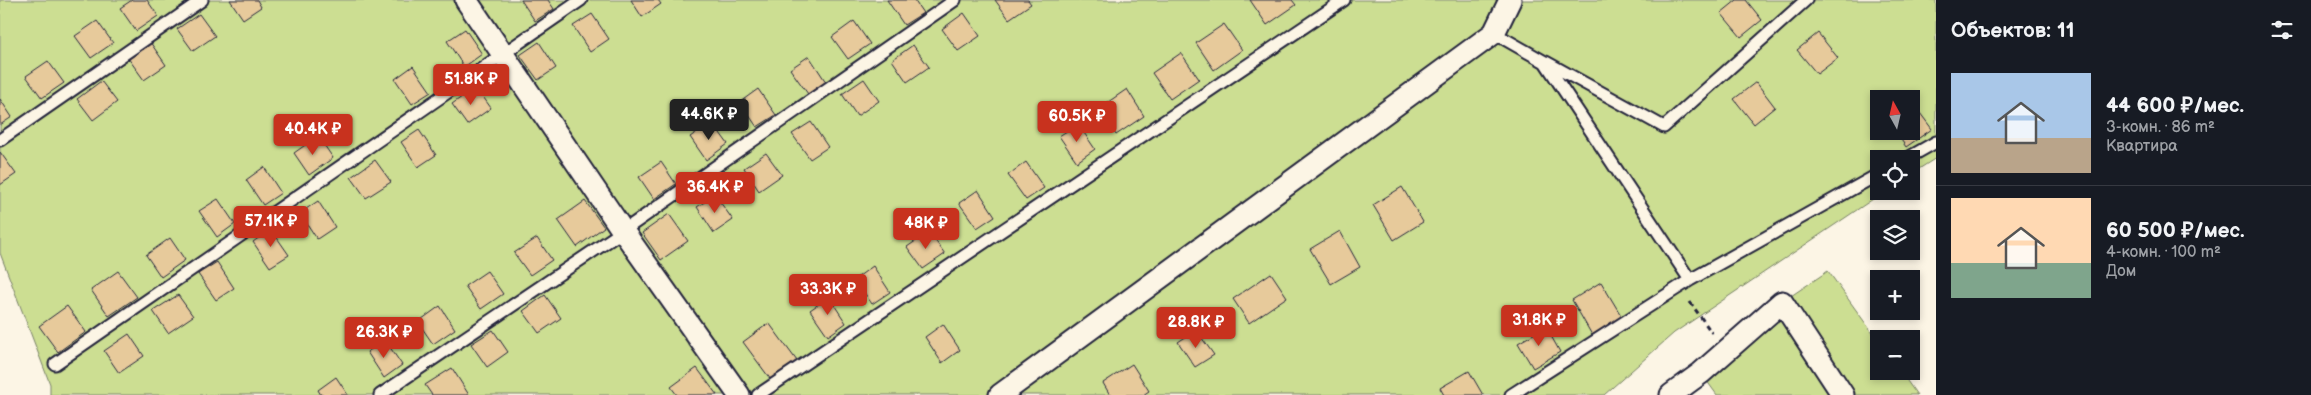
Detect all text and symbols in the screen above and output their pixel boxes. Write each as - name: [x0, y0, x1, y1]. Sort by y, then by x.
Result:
- icon: filters: [2268, 16, 2296, 44]
- text: Объектов: 11: [1951, 18, 2075, 43]
- pin: 51.8K ₽: [425, 64, 517, 106]
- text: 51.8K ₽: [444, 70, 498, 89]
- north arrow: [1870, 90, 1920, 140]
- map controls: [1870, 90, 1920, 380]
- icon: home: [1991, 93, 2051, 153]
- text: 44 600 ₽/мес.: [2106, 93, 2244, 118]
- pin: 44.6K ₽: [663, 98, 755, 141]
- pin: 60.5K ₽: [1031, 100, 1123, 143]
- text: 44.6K ₽: [681, 105, 737, 124]
- text: 60.5K ₽: [1049, 107, 1105, 126]
- pin: 40.4K ₽: [267, 114, 359, 156]
- text: 3-комн. · 86 m²: [2106, 118, 2215, 137]
- text: 40.4K ₽: [285, 120, 341, 139]
- text: Квартира: [2106, 137, 2178, 156]
- button: locate: [1870, 150, 1920, 200]
- pin: 36.4K ₽: [669, 172, 761, 214]
- text: 36.4K ₽: [687, 178, 743, 197]
- pin: 57.1K ₽: [225, 206, 317, 248]
- pin: 48K ₽: [891, 208, 961, 250]
- button: layers: [1870, 210, 1920, 260]
- text: 57.1K ₽: [245, 212, 297, 231]
- text: 48K ₽: [904, 214, 948, 233]
- icon: home: [1991, 218, 2051, 278]
- text: 60 500 ₽/мес.: [2106, 218, 2245, 243]
- text: 4-комн. · 100 m²: [2106, 243, 2221, 262]
- text: Дом: [2106, 262, 2136, 281]
- button: +: [1870, 270, 1920, 320]
- pin: 33.3K ₽: [782, 274, 874, 316]
- text: 33.3K ₽: [800, 280, 856, 299]
- pin: 31.8K ₽: [1493, 304, 1585, 347]
- pin: 28.8K ₽: [1150, 306, 1242, 349]
- text: 31.8K ₽: [1512, 311, 1566, 330]
- text: 28.8K ₽: [1168, 313, 1224, 332]
- pin: 26.3K ₽: [338, 316, 430, 359]
- text: 26.3K ₽: [356, 323, 412, 342]
- button: −: [1870, 330, 1920, 380]

